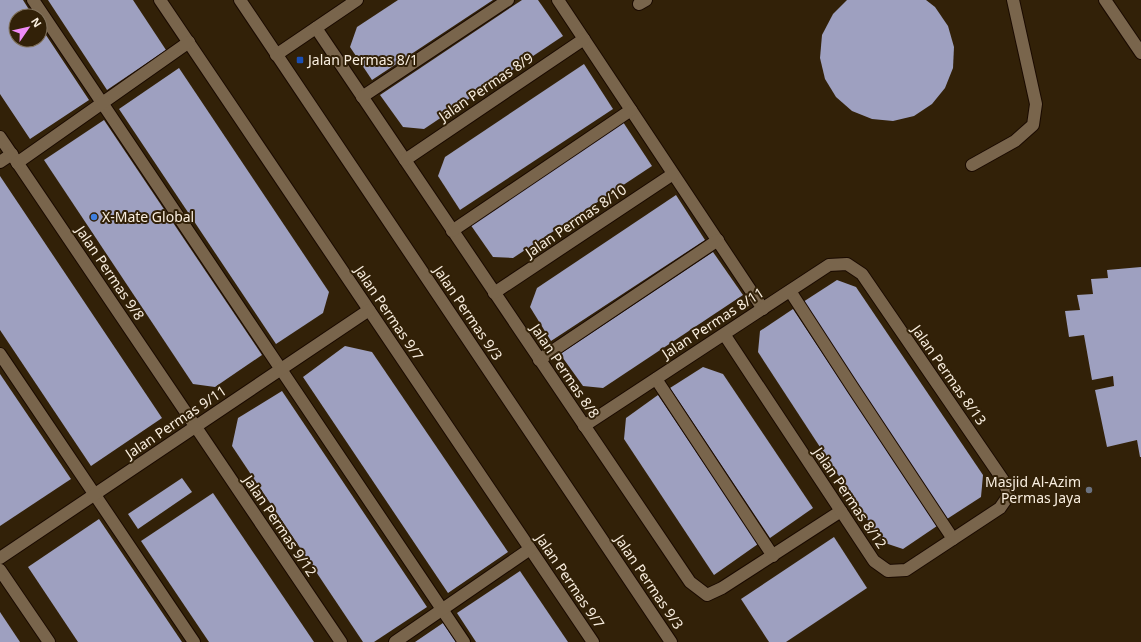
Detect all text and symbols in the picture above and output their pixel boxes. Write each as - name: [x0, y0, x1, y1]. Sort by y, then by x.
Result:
- north arrow: [8, 8, 48, 48]
- text: N: [28, 14, 45, 30]
- street label: Jalan Permas 8/9: [433, 48, 537, 126]
- place label: Jalan Permas 8/1: [306, 50, 418, 69]
- marker: Jalan Permas 8/1: [295, 55, 305, 65]
- street label: Jalan Permas 8/10: [520, 180, 630, 263]
- place label: X-Mate Global: [102, 207, 194, 226]
- marker: X-Mate Global: [89, 212, 99, 222]
- street label: Jalan Permas 9/8: [71, 220, 149, 324]
- street label: Jalan Permas 9/7: [350, 260, 428, 364]
- street label: Jalan Permas 9/3: [429, 260, 507, 364]
- street label: Jalan Permas 8/11: [656, 282, 767, 364]
- street label: Jalan Permas 8/8: [526, 318, 604, 422]
- street label: Jalan Permas 8/13: [907, 319, 991, 429]
- street label: Jalan Permas 9/11: [120, 381, 230, 464]
- street label: Jalan Permas 8/12: [808, 442, 891, 552]
- street label: Jalan Permas 9/12: [238, 470, 321, 580]
- place label: Masjid Al-Azim Permas Jaya: [985, 472, 1081, 507]
- marker: Masjid Al-Azim Permas Jaya: [1084, 485, 1094, 495]
- street label: Jalan Permas 9/7: [531, 528, 609, 632]
- street label: Jalan Permas 9/3: [610, 529, 688, 633]

